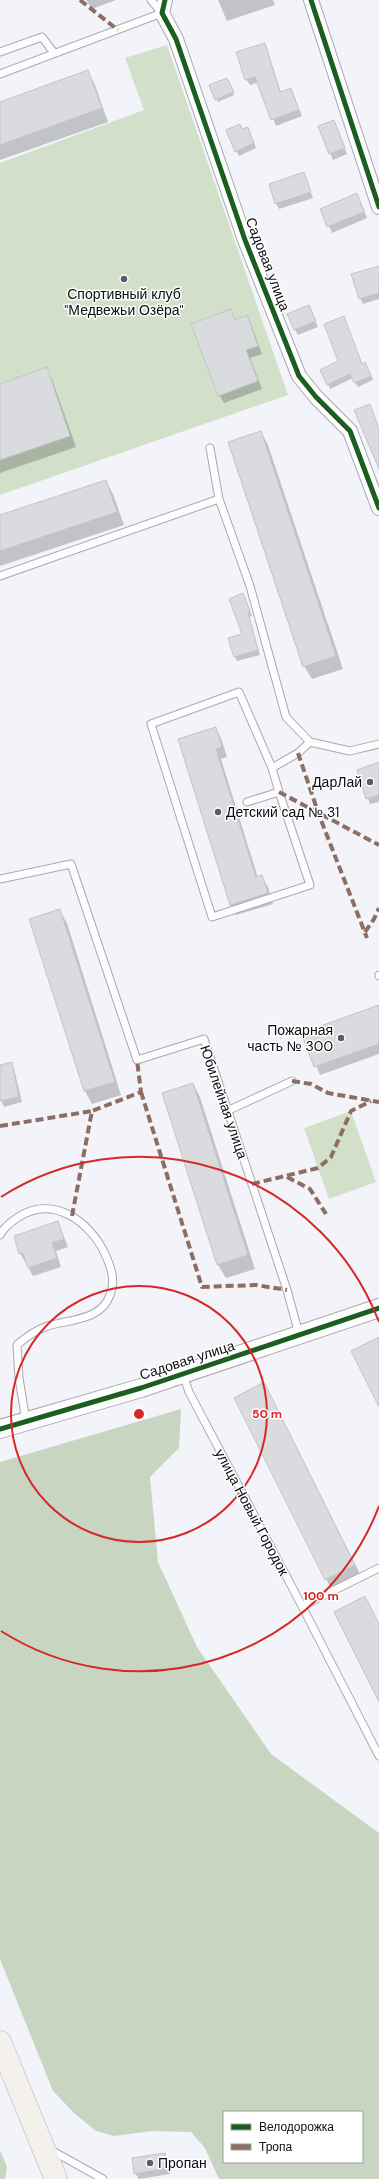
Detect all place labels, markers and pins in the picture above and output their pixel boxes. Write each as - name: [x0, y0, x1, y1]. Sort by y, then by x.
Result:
- marker: Спортивный клуб "Медвежьи Озёра": [119, 274, 129, 284]
- place label: Спортивный клуб "Медвежьи Озёра": [64, 285, 184, 319]
- place label: ДарЛай: [312, 773, 362, 791]
- marker: ДарЛай: [365, 777, 375, 787]
- place label: Детский сад № 31: [226, 803, 339, 821]
- marker: Детский сад № 31: [213, 807, 223, 817]
- place label: Пожарная часть № 300: [247, 1021, 333, 1055]
- marker: Пожарная часть № 300: [336, 1033, 346, 1043]
- centre of rings: [132, 1407, 146, 1421]
- place label: Пропан: [158, 2154, 207, 2172]
- marker: Пропан: [145, 2158, 155, 2168]

